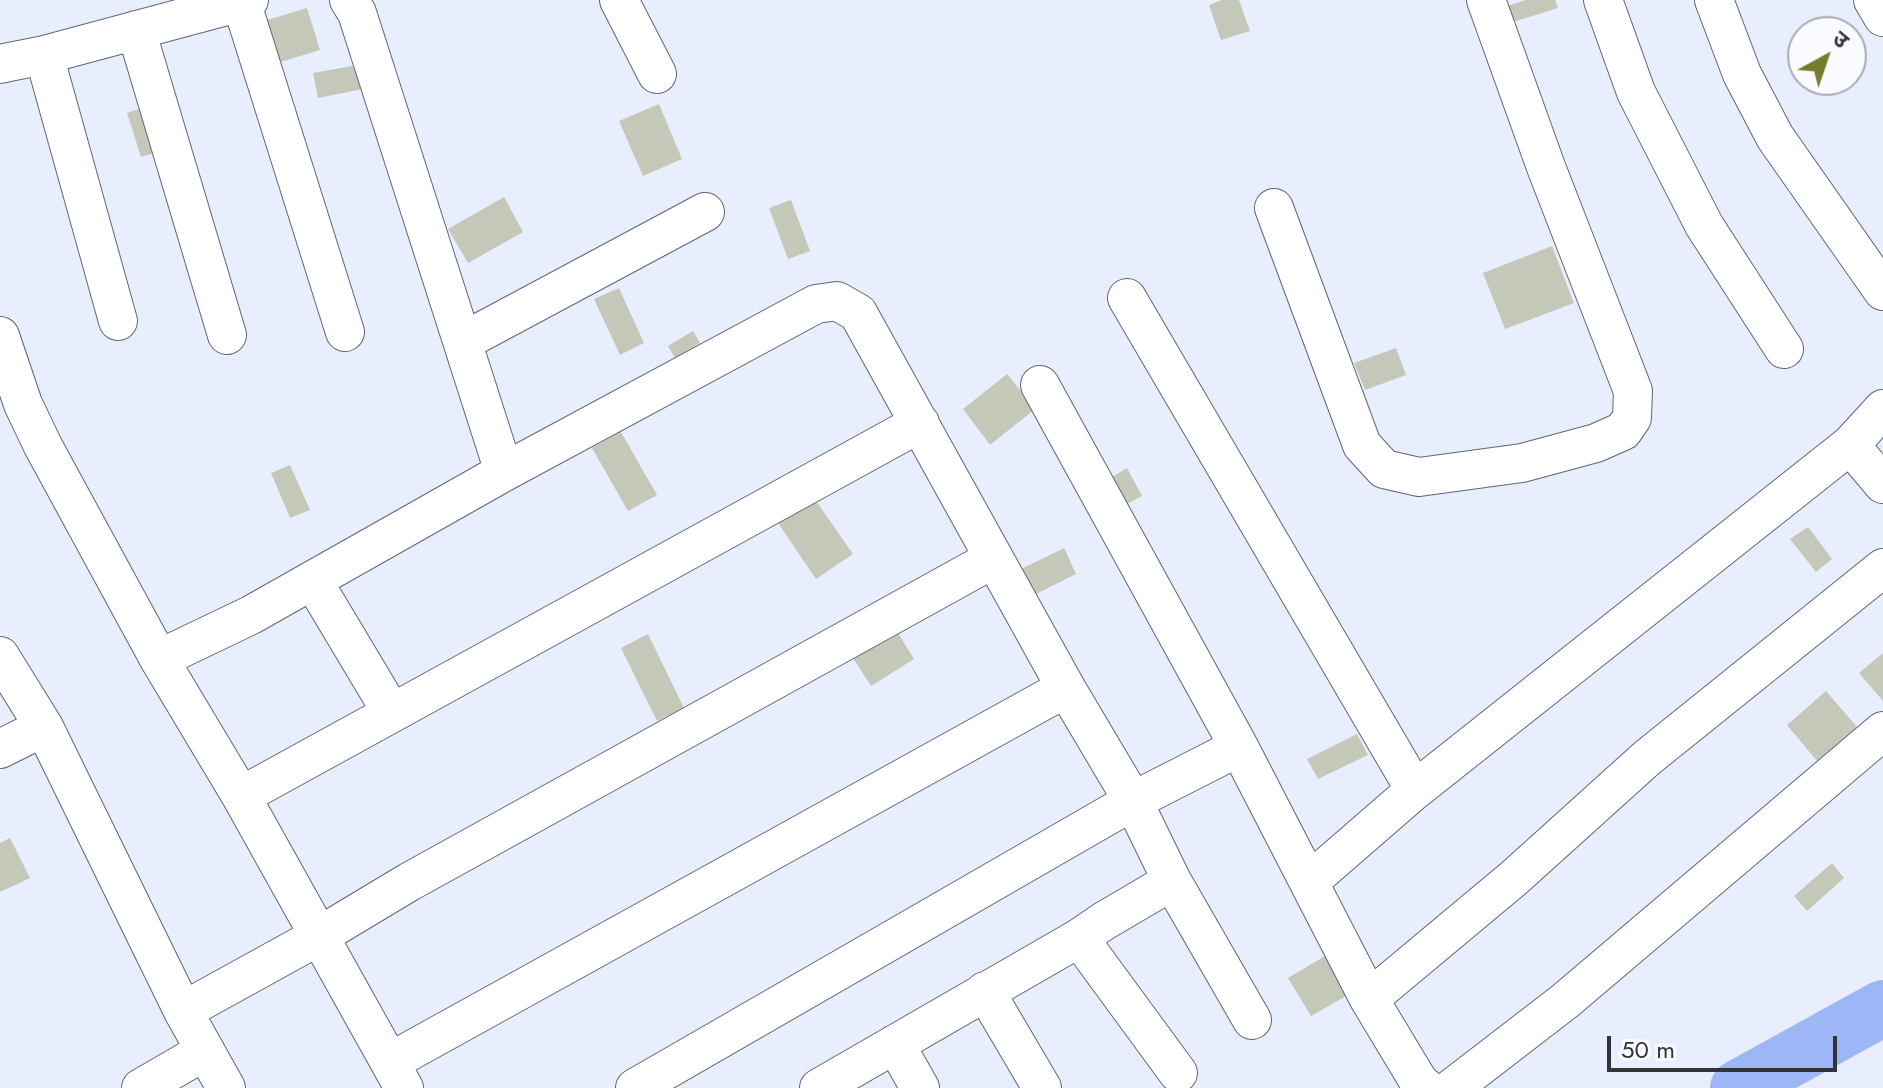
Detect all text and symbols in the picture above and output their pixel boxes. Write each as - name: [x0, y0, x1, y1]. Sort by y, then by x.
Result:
- north arrow: [1787, 16, 1867, 96]
- text: उ: [1826, 23, 1856, 56]
- scale bar: [1611, 1020, 1841, 1070]
- text: 50 m: [1621, 1032, 1675, 1067]

